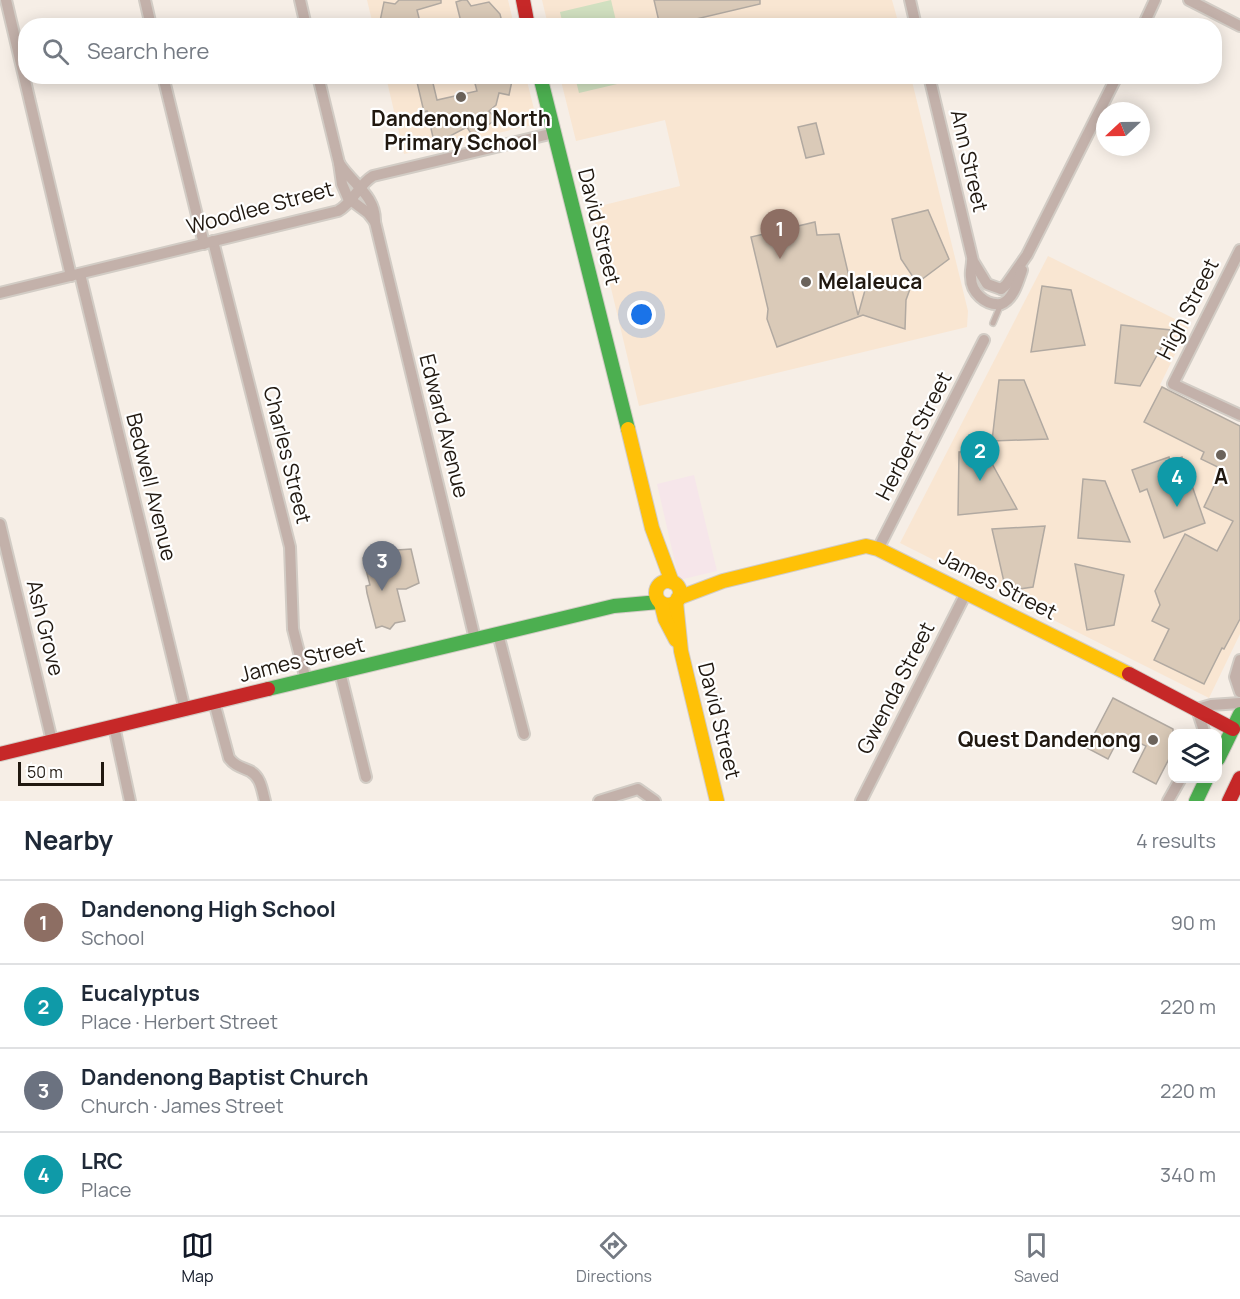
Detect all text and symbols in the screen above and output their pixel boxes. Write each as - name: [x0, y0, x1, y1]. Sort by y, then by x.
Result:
- search box: [18, 18, 1222, 84]
- icon: search: [39, 35, 72, 68]
- text: Search here: [87, 36, 209, 66]
- marker: Dandenong North Primary School: [454, 90, 468, 104]
- north arrow: [1096, 102, 1150, 156]
- place label: Dandenong North Primary School: [371, 104, 551, 156]
- street label: Ann Street: [945, 107, 995, 215]
- street label: David Street: [572, 166, 628, 288]
- street label: Woodlee Street: [183, 174, 336, 240]
- pin: 1: [760, 210, 800, 259]
- street label: High Street: [1150, 253, 1225, 364]
- place label: Melaleuca: [818, 267, 922, 295]
- marker: Melaleuca: [799, 275, 813, 289]
- your location: [627, 300, 656, 329]
- street label: Edward Avenue: [414, 351, 476, 501]
- street label: Herbert Street: [869, 366, 958, 505]
- street label: Charles Street: [257, 383, 319, 526]
- street label: Bedwell Avenue: [120, 410, 184, 564]
- pin: 2: [960, 432, 1000, 481]
- marker: A: [1214, 448, 1228, 462]
- pin: 4: [1158, 458, 1196, 507]
- place label: A: [1214, 462, 1228, 490]
- pin: 3: [362, 542, 401, 591]
- street label: James Street: [935, 543, 1062, 626]
- street label: Ash Grove: [21, 577, 71, 679]
- street label: Gwenda Street: [850, 617, 940, 758]
- street label: James Street: [236, 630, 367, 688]
- street label: David Street: [692, 660, 748, 782]
- place label: Quest Dandenong: [958, 725, 1141, 753]
- map controls: [1168, 729, 1222, 783]
- button: layers: [1168, 729, 1222, 783]
- marker: Quest Dandenong: [1146, 733, 1160, 747]
- scale bar: [18, 759, 104, 786]
- text: 50 m: [27, 761, 63, 783]
- text: Nearby: [24, 822, 113, 858]
- text: 4 results: [1136, 827, 1216, 854]
- text: Dandenong High School: [81, 894, 336, 924]
- text: 1: [39, 909, 48, 936]
- text: 90 m: [1170, 909, 1216, 936]
- text: School: [81, 924, 145, 951]
- text: Eucalyptus: [81, 978, 200, 1008]
- text: 2: [38, 993, 49, 1020]
- text: 220 m: [1160, 993, 1216, 1020]
- text: Place · Herbert Street: [81, 1008, 278, 1035]
- text: Dandenong Baptist Church: [81, 1062, 368, 1092]
- text: 3: [38, 1077, 49, 1104]
- text: 220 m: [1160, 1077, 1216, 1104]
- text: Church · James Street: [81, 1092, 284, 1119]
- text: LRC: [81, 1146, 123, 1176]
- text: 4: [37, 1161, 50, 1188]
- text: 340 m: [1160, 1161, 1216, 1188]
- text: Place: [81, 1176, 131, 1203]
- tab: Map: [181, 1229, 214, 1287]
- tab: Directions: [576, 1229, 652, 1287]
- tab: Saved: [1014, 1229, 1059, 1287]

